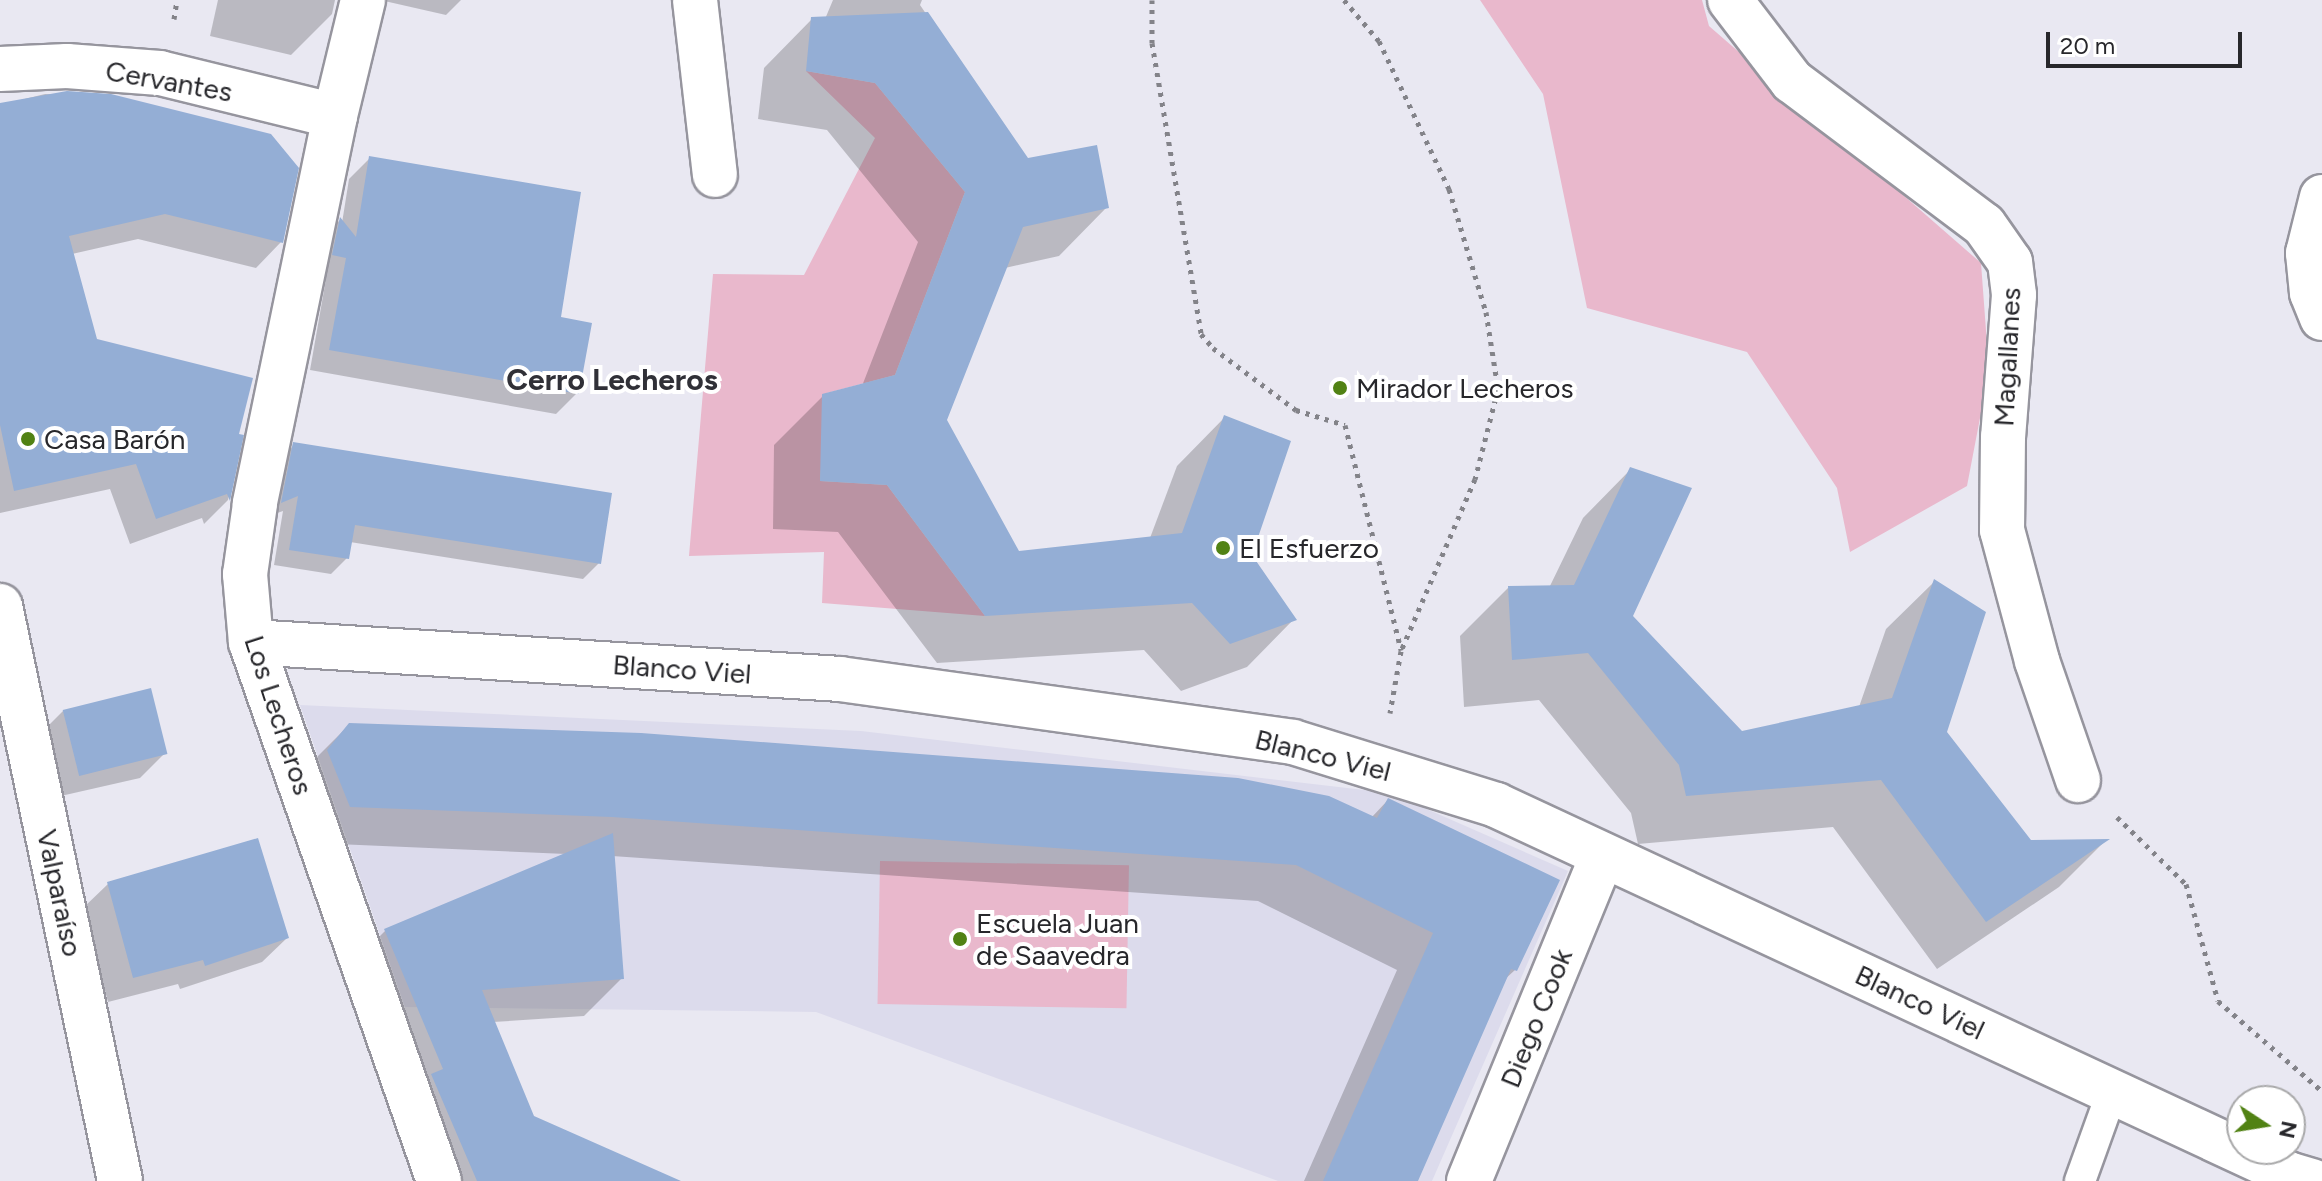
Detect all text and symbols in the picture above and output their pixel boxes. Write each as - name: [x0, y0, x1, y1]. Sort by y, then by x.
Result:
- scale bar: [2050, 16, 2246, 66]
- text: 20 m: [2060, 31, 2115, 60]
- street label: Cervantes: [103, 53, 235, 109]
- street label: Magallanes: [1987, 287, 2027, 427]
- district label: Cerro Lecheros: [506, 362, 718, 398]
- place label: Mirador Lecheros: [1356, 371, 1574, 405]
- marker: Mirador Lecheros: [1331, 379, 1349, 397]
- place label: Casa Barón: [44, 422, 185, 456]
- marker: Casa Barón: [19, 430, 37, 448]
- place label: El Esfuerzo: [1239, 531, 1379, 565]
- marker: El Esfuerzo: [1214, 539, 1232, 557]
- street label: Los Lecheros: [237, 631, 321, 799]
- street label: Blanco Viel: [612, 647, 752, 691]
- street label: Blanco Viel: [1252, 722, 1394, 788]
- street label: Valparaíso: [30, 826, 90, 960]
- place label: Escuela Juan de Saavedra: [976, 906, 1139, 972]
- marker: Escuela Juan de Saavedra: [951, 930, 969, 948]
- street label: Diego Cook: [1493, 944, 1579, 1092]
- street label: Blanco Viel: [1850, 957, 1990, 1047]
- north arrow: [2226, 1085, 2306, 1165]
- text: N: [2273, 1119, 2303, 1141]

